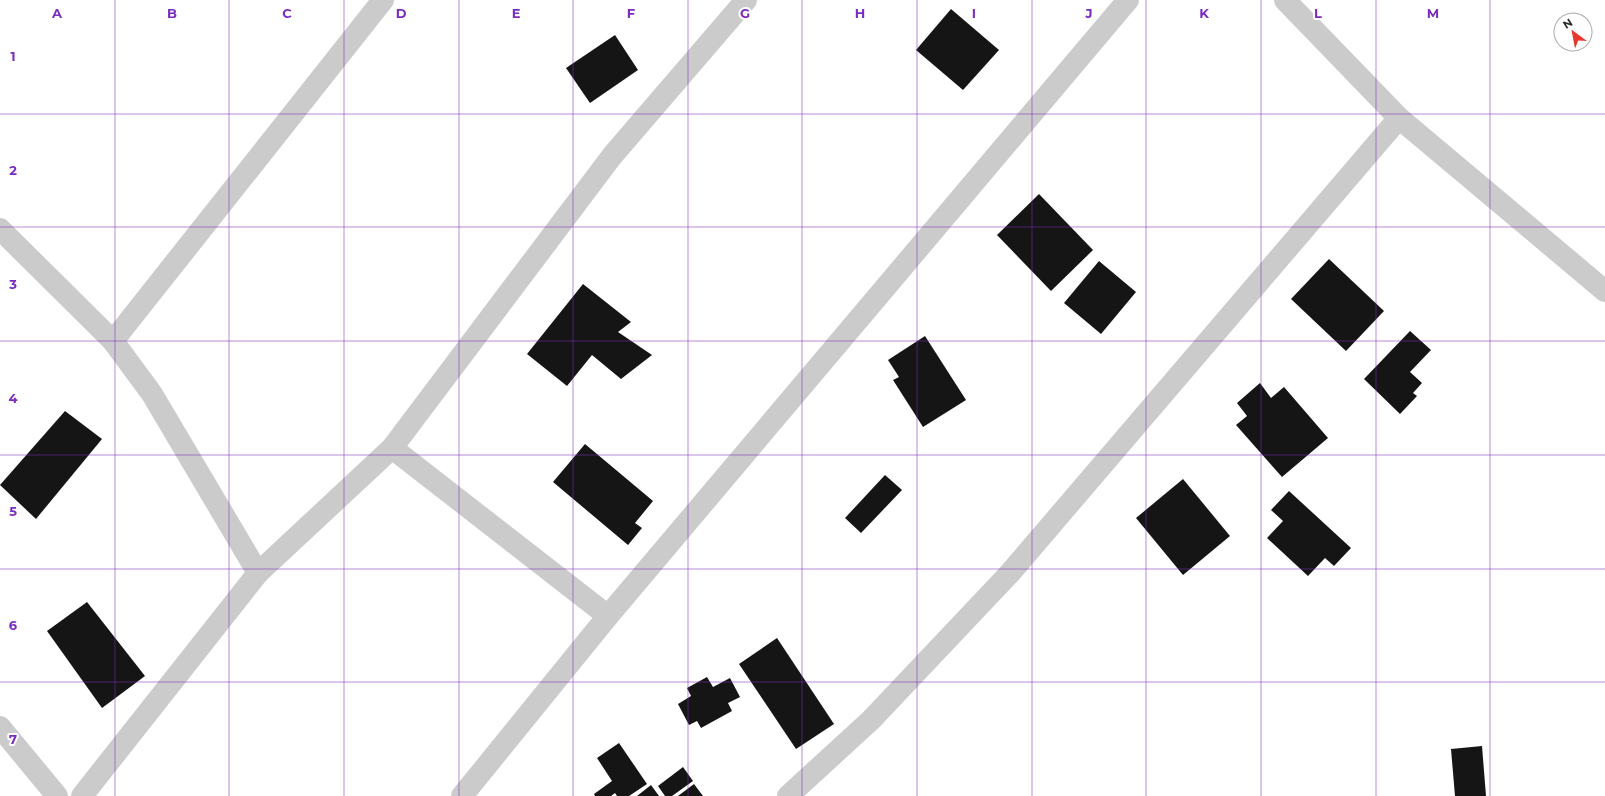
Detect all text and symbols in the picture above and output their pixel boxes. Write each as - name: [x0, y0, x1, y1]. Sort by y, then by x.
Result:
- text: A: [51, 5, 63, 21]
- text: B: [167, 5, 177, 21]
- text: C: [282, 5, 292, 21]
- text: D: [396, 5, 407, 21]
- text: E: [512, 5, 521, 21]
- text: F: [627, 5, 635, 21]
- text: G: [740, 5, 750, 21]
- text: H: [855, 5, 865, 21]
- text: I: [972, 5, 976, 21]
- text: J: [1084, 5, 1093, 21]
- text: K: [1199, 5, 1209, 21]
- text: L: [1314, 5, 1322, 21]
- text: M: [1427, 5, 1439, 21]
- north arrow: [1553, 12, 1593, 52]
- text: N: [1560, 15, 1575, 32]
- text: 1: [10, 48, 16, 64]
- text: 2: [9, 162, 17, 178]
- text: 3: [8, 276, 17, 292]
- text: 4: [9, 390, 18, 406]
- text: 5: [9, 503, 17, 519]
- text: 6: [9, 617, 18, 633]
- text: 7: [9, 731, 17, 747]

